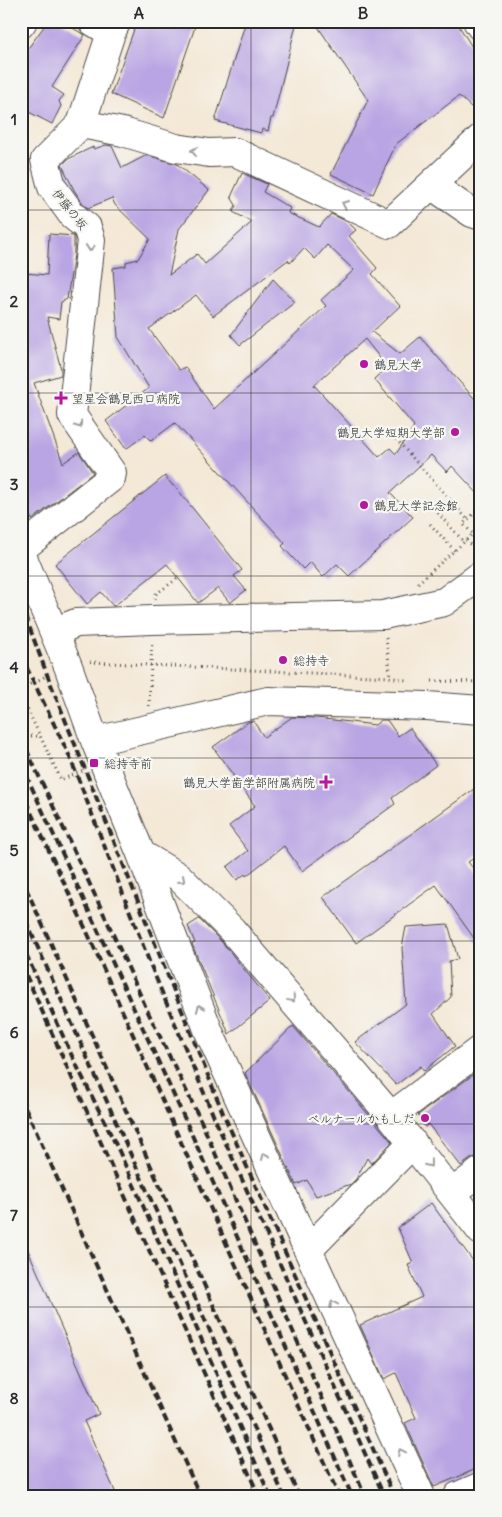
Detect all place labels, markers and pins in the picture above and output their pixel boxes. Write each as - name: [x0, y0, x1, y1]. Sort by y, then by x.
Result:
- place label: 鶴見大学: [374, 357, 422, 372]
- marker: 鶴見大学: [358, 358, 370, 370]
- marker: 望星会鶴見西口病院: [54, 391, 68, 405]
- place label: 望星会鶴見西口病院: [72, 391, 180, 406]
- place label: 鶴見大学短期大学部: [337, 425, 445, 440]
- marker: 鶴見大学短期大学部: [449, 426, 461, 438]
- place label: 鶴見大学記念館: [374, 498, 458, 513]
- marker: 鶴見大学記念館: [358, 499, 370, 511]
- place label: 総持寺: [293, 653, 329, 668]
- marker: 総持寺: [277, 654, 289, 666]
- place label: 総持寺前: [104, 756, 152, 771]
- marker: 総持寺前: [88, 757, 100, 769]
- place label: 鶴見大学歯学部附属病院: [183, 775, 315, 790]
- marker: 鶴見大学歯学部附属病院: [319, 775, 333, 789]
- place label: ベルナールかもしだ: [308, 1111, 415, 1126]
- marker: ベルナールかもしだ: [419, 1112, 431, 1124]

